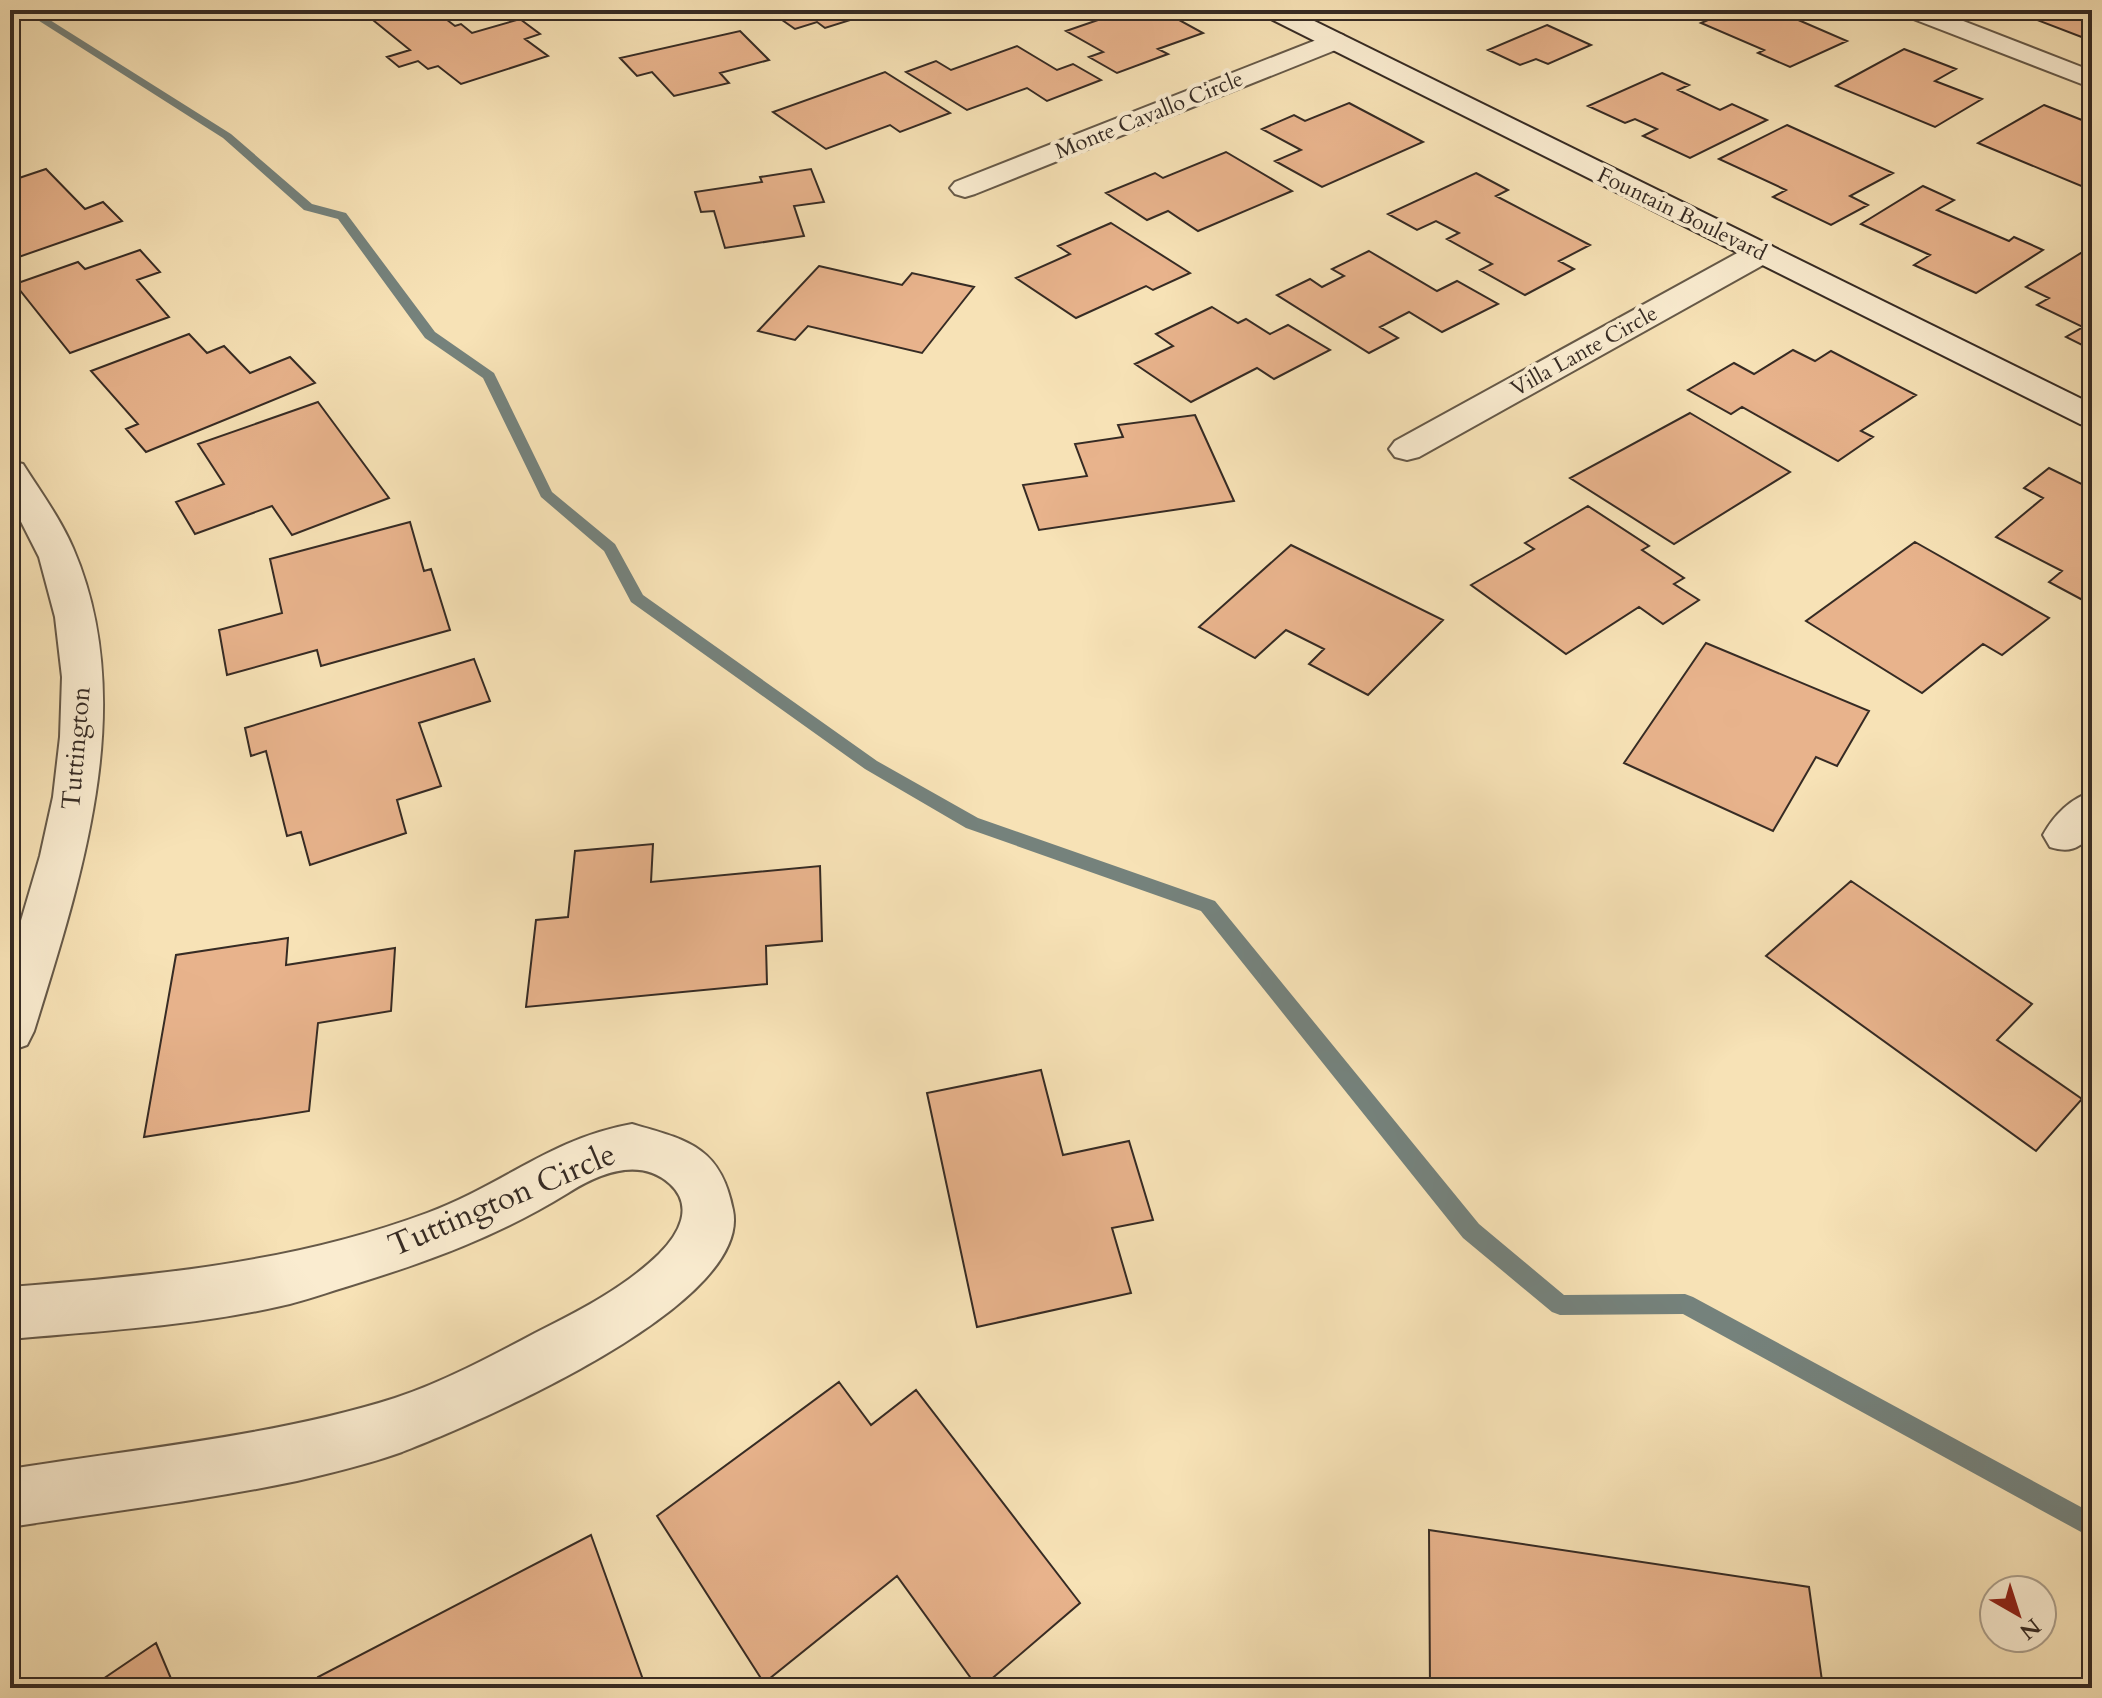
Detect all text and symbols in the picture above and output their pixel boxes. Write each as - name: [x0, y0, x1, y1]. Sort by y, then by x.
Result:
- street label: Monte Cavallo Circle: [1050, 64, 1248, 166]
- street label: Fountain Boulevard: [1592, 160, 1772, 268]
- street label: Villa Lante Circle: [1505, 298, 1663, 404]
- street label: Tuttington: [53, 685, 99, 811]
- street label: Tuttington Circle: [382, 1132, 622, 1268]
- north arrow: [1978, 1574, 2058, 1654]
- text: N: [2013, 1611, 2047, 1646]

